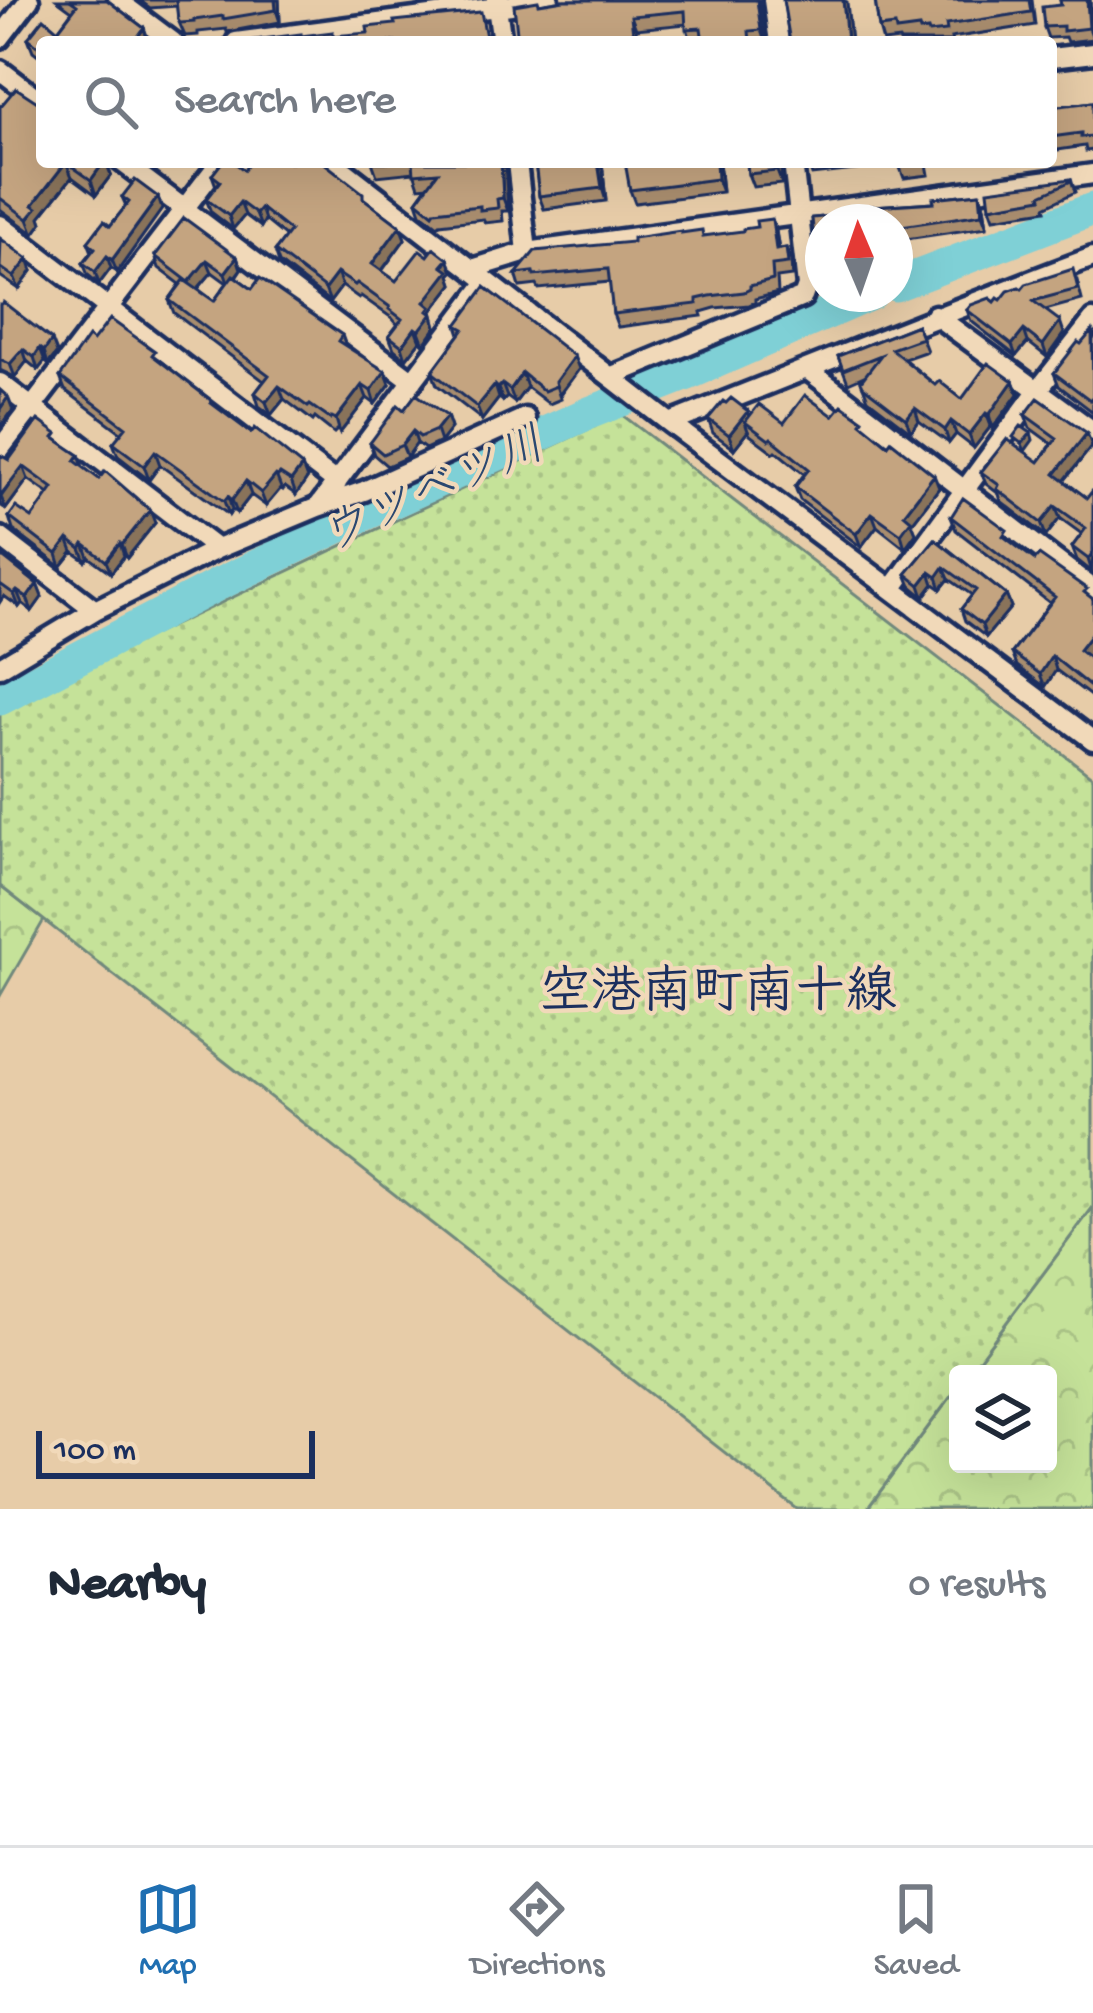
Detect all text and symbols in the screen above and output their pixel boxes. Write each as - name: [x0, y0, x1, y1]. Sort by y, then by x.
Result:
- search box: [36, 36, 1057, 168]
- icon: search: [78, 69, 144, 135]
- text: Search here: [174, 76, 396, 129]
- north arrow: [805, 204, 913, 312]
- water label: ウツベツ川: [313, 420, 556, 570]
- district label: 空港南町南十線: [539, 964, 897, 1027]
- map controls: [949, 1365, 1057, 1473]
- button: layers: [949, 1365, 1057, 1473]
- scale bar: [36, 1425, 315, 1478]
- text: 100 m: [54, 1433, 136, 1471]
- text: Nearby: [48, 1557, 206, 1617]
- text: 0 results: [908, 1564, 1045, 1610]
- tab: Map: [135, 1876, 201, 1986]
- tab: Directions: [470, 1876, 604, 1986]
- tab: Saved: [874, 1876, 958, 1986]

